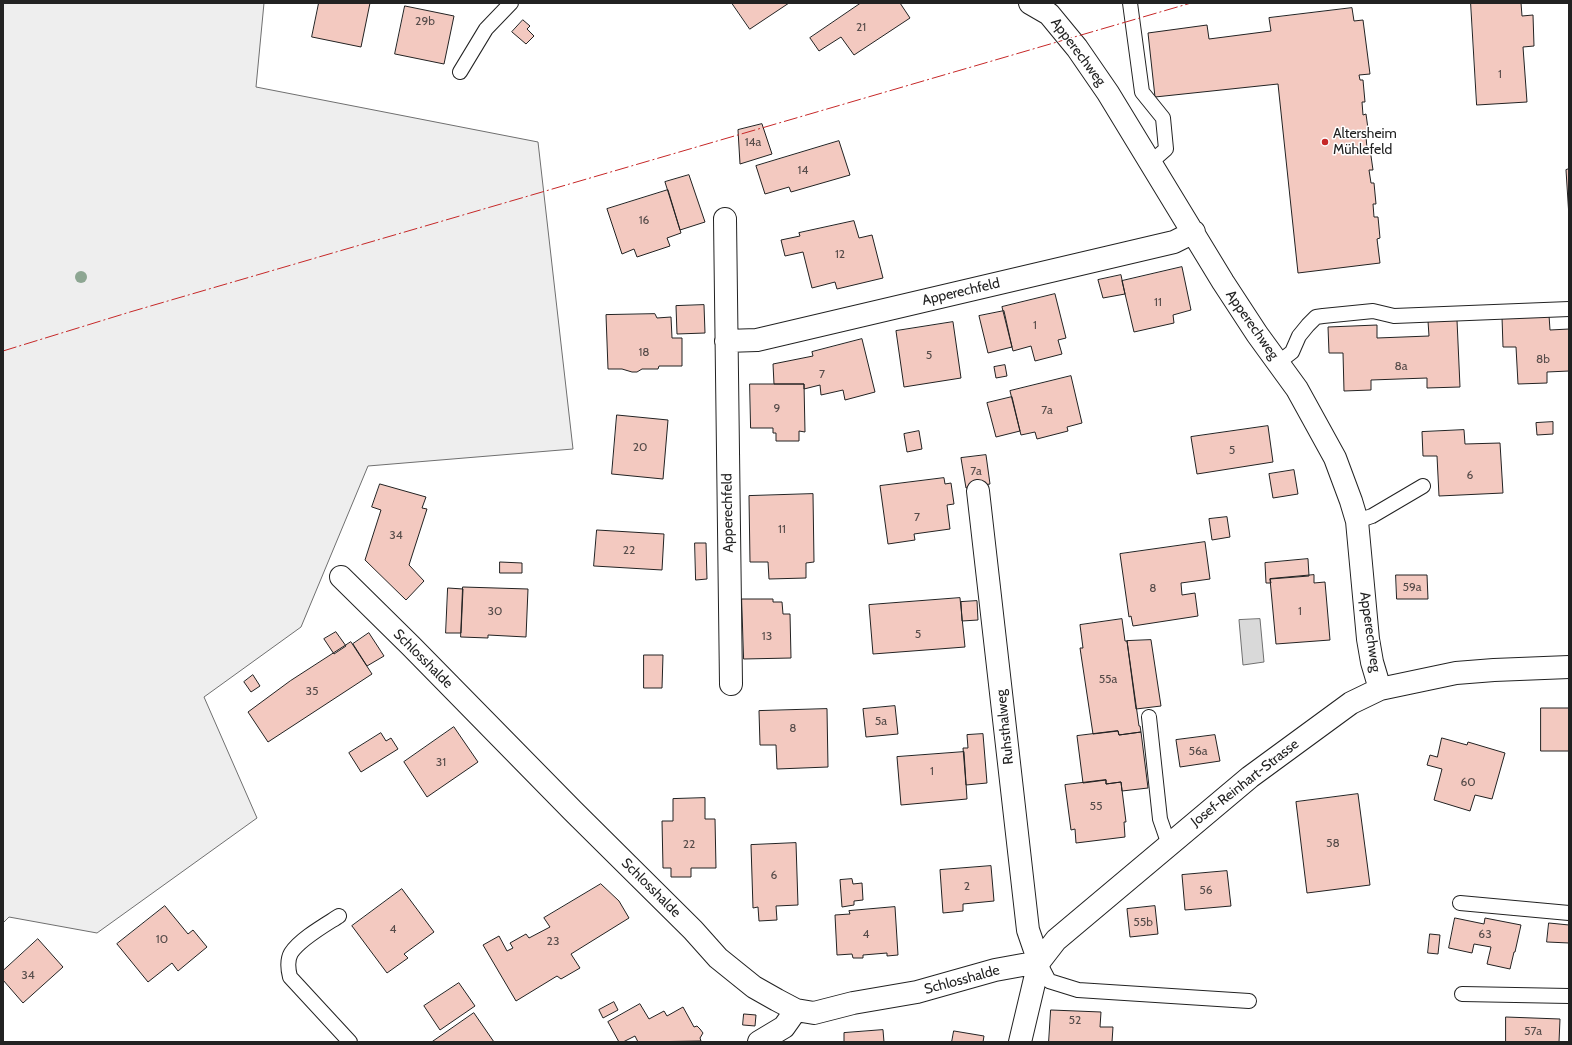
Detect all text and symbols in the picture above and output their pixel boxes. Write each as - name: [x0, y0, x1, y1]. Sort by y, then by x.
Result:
- house number: 29b: [415, 14, 435, 28]
- street label: Apperechweg: [1047, 15, 1109, 89]
- house number: 21: [856, 20, 866, 34]
- house number: 1: [1498, 67, 1502, 81]
- place label: Altersheim Mühlefeld: [1333, 126, 1397, 158]
- house number: 14a: [745, 135, 761, 149]
- marker: Altersheim Mühlefeld: [1320, 137, 1330, 147]
- house number: 14: [798, 163, 808, 177]
- house number: 16: [639, 213, 649, 227]
- house number: 12: [835, 247, 845, 261]
- street label: Apperechfeld: [920, 275, 1002, 309]
- street label: Apperechweg: [1222, 287, 1282, 363]
- house number: 11: [1154, 295, 1162, 309]
- house number: 1: [1033, 318, 1037, 332]
- house number: 18: [638, 345, 650, 359]
- house number: 5: [926, 348, 932, 362]
- house number: 8b: [1536, 352, 1550, 366]
- house number: 8a: [1394, 359, 1408, 373]
- house number: 7: [819, 367, 825, 381]
- house number: 9: [774, 401, 780, 415]
- house number: 7a: [1041, 403, 1053, 417]
- house number: 20: [633, 440, 647, 454]
- house number: 5: [1229, 443, 1235, 457]
- house number: 7a: [970, 464, 982, 478]
- house number: 6: [1467, 468, 1473, 482]
- street label: Apperechfeld: [719, 473, 737, 553]
- house number: 7: [914, 510, 920, 524]
- house number: 11: [778, 522, 786, 536]
- house number: 34: [389, 528, 403, 542]
- house number: 22: [623, 543, 635, 557]
- house number: 59a: [1402, 580, 1422, 594]
- house number: 8: [1149, 581, 1157, 595]
- street label: Apperechweg: [1356, 591, 1384, 673]
- house number: 30: [488, 604, 502, 618]
- house number: 1: [1298, 604, 1302, 618]
- street label: Schlosshalde: [390, 626, 456, 692]
- house number: 5: [915, 627, 921, 641]
- house number: 13: [762, 629, 772, 643]
- house number: 55a: [1099, 672, 1117, 686]
- house number: 35: [306, 684, 318, 698]
- street label: Ruhsthalweg: [993, 689, 1017, 765]
- house number: 5a: [875, 714, 887, 728]
- house number: 8: [789, 721, 797, 735]
- street label: Josef-Reinhart-Strasse: [1188, 736, 1302, 830]
- house number: 56a: [1188, 744, 1208, 758]
- house number: 31: [436, 755, 446, 769]
- house number: 1: [930, 764, 934, 778]
- house number: 60: [1460, 775, 1476, 789]
- house number: 55: [1090, 799, 1102, 813]
- house number: 58: [1326, 836, 1340, 850]
- house number: 22: [683, 837, 695, 851]
- street label: Schlosshalde: [618, 855, 684, 921]
- house number: 6: [771, 868, 777, 882]
- house number: 2: [964, 879, 970, 893]
- house number: 56: [1199, 883, 1213, 897]
- house number: 55b: [1133, 915, 1153, 929]
- house number: 4: [390, 922, 396, 936]
- house number: 4: [863, 927, 869, 941]
- house number: 63: [1478, 927, 1492, 941]
- house number: 10: [156, 932, 168, 946]
- house number: 23: [547, 934, 559, 948]
- street label: Schlosshalde: [923, 962, 1001, 998]
- house number: 34: [21, 968, 35, 982]
- house number: 52: [1069, 1013, 1081, 1027]
- house number: 57a: [1524, 1024, 1542, 1038]

